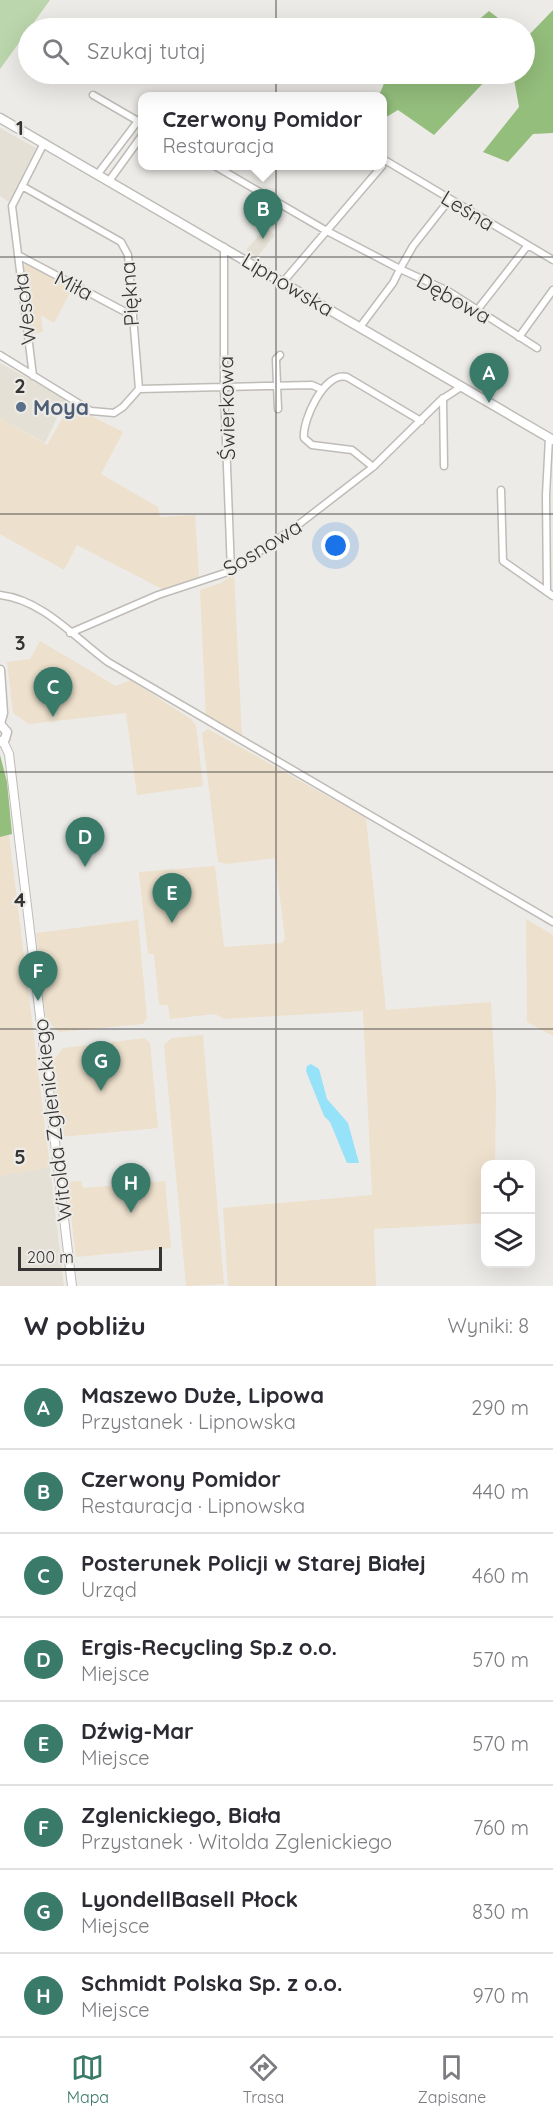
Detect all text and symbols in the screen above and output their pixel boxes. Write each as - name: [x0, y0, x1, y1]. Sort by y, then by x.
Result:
- search box: [18, 18, 535, 84]
- icon: search: [39, 35, 72, 68]
- text: Szukaj tutaj: [87, 37, 206, 65]
- popup: [138, 92, 387, 170]
- text: Czerwony Pomidor: [163, 105, 362, 133]
- text: 1: [16, 115, 24, 140]
- text: Restauracja: [163, 133, 274, 158]
- street label: Leśna: [437, 184, 499, 236]
- pin: B: [244, 190, 282, 239]
- street label: Lipnowska: [237, 246, 339, 322]
- street label: Piękna: [114, 261, 144, 327]
- street label: Miła: [50, 264, 98, 306]
- street label: Dębowa: [412, 267, 496, 329]
- street label: Wesoła: [7, 272, 41, 346]
- pin: A: [470, 354, 508, 403]
- street label: Świerkowa: [212, 356, 240, 460]
- text: 2: [14, 373, 26, 398]
- place label: Moya: [33, 394, 89, 420]
- marker: Moya: [14, 400, 28, 414]
- street label: Sosnowa: [218, 513, 306, 581]
- your location: [321, 531, 350, 560]
- text: 3: [15, 630, 25, 655]
- pin: C: [34, 668, 72, 717]
- pin: D: [66, 818, 104, 867]
- pin: E: [152, 874, 192, 923]
- text: 4: [14, 887, 26, 912]
- pin: F: [18, 952, 57, 1001]
- street label: Witolda Zglenickiego: [27, 1017, 77, 1223]
- pin: G: [82, 1042, 120, 1091]
- text: 5: [14, 1144, 26, 1169]
- map controls: [481, 1160, 535, 1268]
- button: locate: [481, 1160, 535, 1214]
- pin: H: [112, 1164, 150, 1213]
- button: layers: [481, 1214, 535, 1268]
- scale bar: [18, 1244, 162, 1272]
- text: 200 m: [27, 1247, 74, 1267]
- text: W pobliżu: [24, 1309, 146, 1342]
- text: Wyniki: 8: [448, 1313, 529, 1338]
- text: Maszewo Duże, Lipowa: [81, 1381, 324, 1409]
- text: A: [37, 1395, 50, 1420]
- text: 290 m: [471, 1395, 529, 1420]
- text: Przystanek · Lipnowska: [81, 1409, 296, 1434]
- text: Czerwony Pomidor: [81, 1465, 281, 1493]
- text: B: [37, 1479, 50, 1504]
- text: 440 m: [472, 1479, 529, 1504]
- text: Restauracja · Lipnowska: [81, 1493, 305, 1518]
- text: Posterunek Policji w Starej Białej: [81, 1549, 426, 1577]
- text: C: [37, 1563, 50, 1588]
- text: 460 m: [472, 1563, 529, 1588]
- text: Urząd: [81, 1577, 137, 1602]
- text: Ergis-Recycling Sp.z o.o.: [81, 1633, 337, 1661]
- text: D: [36, 1647, 51, 1672]
- text: 570 m: [472, 1647, 529, 1672]
- text: Miejsce: [81, 1661, 150, 1686]
- text: Dźwig-Mar: [81, 1717, 194, 1745]
- text: E: [38, 1731, 49, 1756]
- text: 570 m: [472, 1731, 529, 1756]
- text: Miejsce: [81, 1745, 150, 1770]
- text: Zglenickiego, Biała: [81, 1801, 281, 1829]
- text: F: [38, 1815, 49, 1840]
- text: 760 m: [473, 1815, 529, 1840]
- text: Przystanek · Witolda Zglenickiego: [81, 1829, 392, 1854]
- text: LyondellBasell Płock: [81, 1885, 298, 1913]
- text: G: [37, 1899, 50, 1924]
- text: 830 m: [472, 1899, 529, 1924]
- text: Miejsce: [81, 1913, 150, 1938]
- text: Schmidt Polska Sp. z o.o.: [81, 1969, 342, 1997]
- text: H: [36, 1983, 51, 2008]
- text: 970 m: [473, 1983, 529, 2008]
- text: Miejsce: [81, 1997, 150, 2022]
- tab: Mapa: [67, 2051, 109, 2107]
- tab: Trasa: [242, 2051, 284, 2107]
- tab: Zapisane: [418, 2051, 486, 2107]

